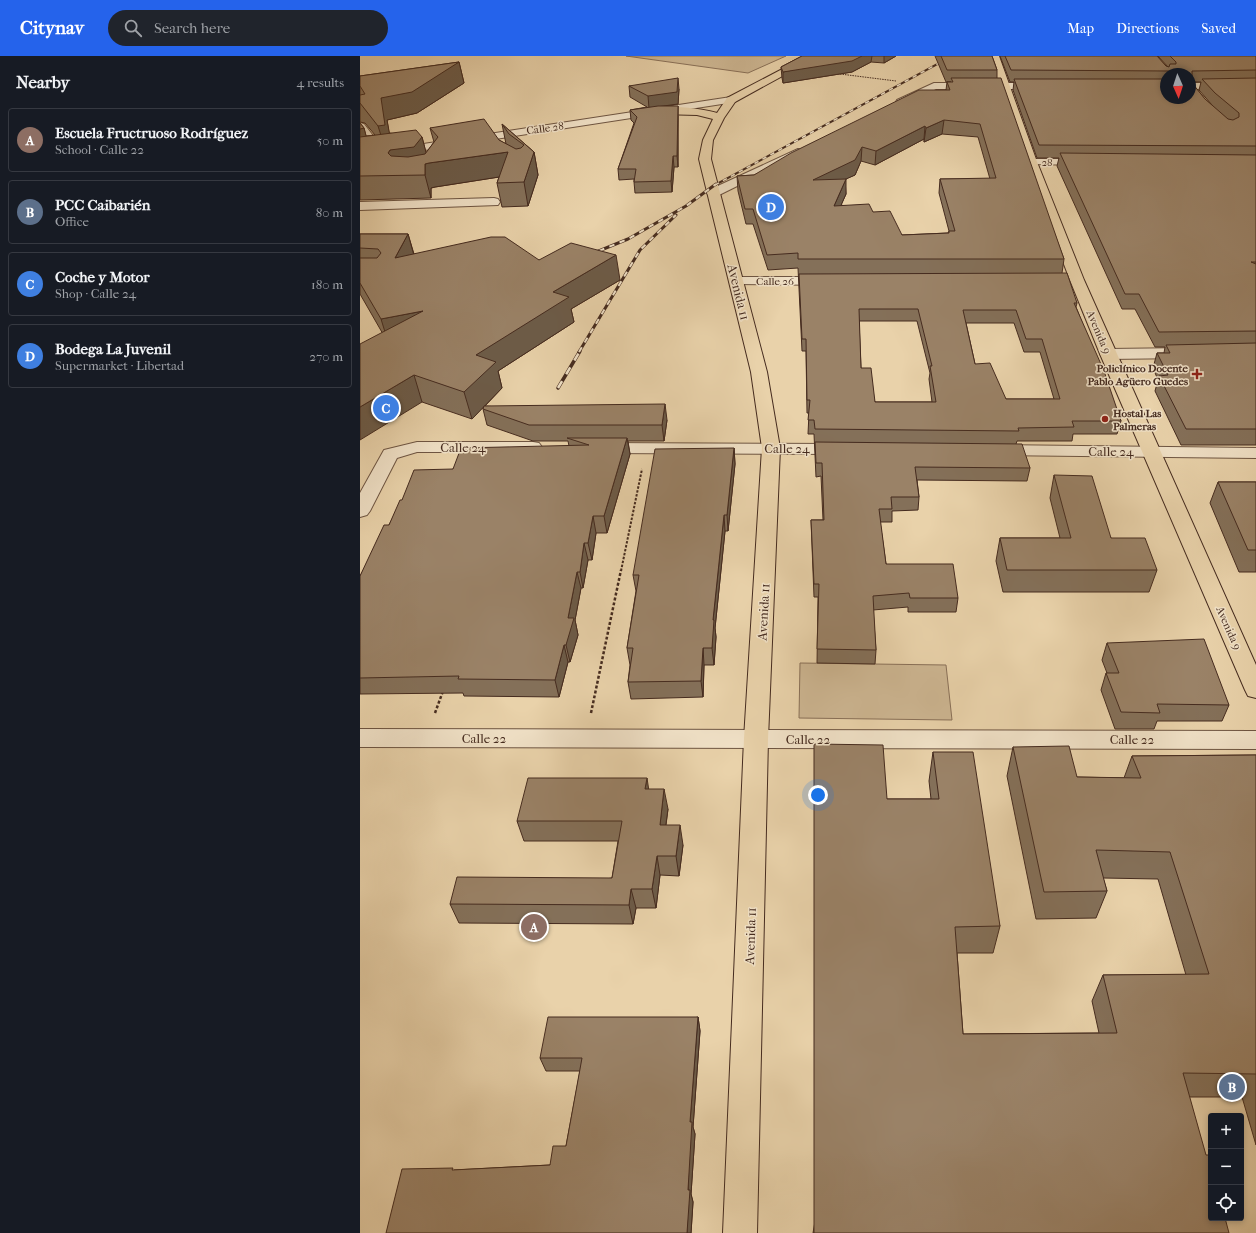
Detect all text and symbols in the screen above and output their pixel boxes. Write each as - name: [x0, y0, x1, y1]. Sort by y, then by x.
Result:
- search box: [108, 10, 388, 46]
- text: Citynav: [20, 17, 84, 39]
- icon: search: [122, 17, 144, 39]
- text: Search here: [154, 19, 230, 37]
- text: Map: [1067, 20, 1094, 37]
- text: Directions: [1116, 20, 1179, 37]
- text: Saved: [1201, 20, 1236, 37]
- north arrow: [1160, 68, 1196, 104]
- text: Nearby: [16, 72, 70, 92]
- text: 4 results: [297, 75, 344, 90]
- street label: Calle 28: [526, 119, 565, 138]
- text: Escuela Fructruoso Rodríguez: [55, 124, 248, 142]
- text: A: [26, 133, 34, 148]
- text: 50 m: [317, 133, 343, 148]
- text: School · Calle 22: [55, 142, 144, 157]
- street label: 28: [1041, 156, 1053, 169]
- pin: D: [758, 192, 784, 222]
- text: PCC Caibarién: [55, 196, 150, 214]
- text: B: [26, 205, 34, 220]
- text: 80 m: [316, 205, 343, 220]
- text: Office: [55, 214, 89, 229]
- street label: Avenida 11: [724, 262, 753, 322]
- text: Coche y Motor: [55, 268, 150, 286]
- street label: Calle 26: [756, 275, 794, 288]
- text: C: [26, 277, 34, 292]
- text: 180 m: [311, 277, 343, 292]
- text: Shop · Calle 24: [55, 286, 136, 301]
- street label: Avenida 9: [1083, 307, 1114, 356]
- text: Bodega La Juvenil: [55, 340, 171, 358]
- text: D: [25, 349, 35, 364]
- text: 270 m: [309, 349, 343, 364]
- text: Supermarket · Libertad: [55, 358, 184, 373]
- place label: Policlínico Docente Pablo Agüero Guedes: [1088, 362, 1189, 388]
- marker: Policlínico Docente Pablo Agüero Guedes: [1191, 368, 1203, 380]
- pin: C: [373, 393, 399, 423]
- place label: Hostal Las Palmeras: [1113, 407, 1161, 433]
- marker: Hostal Las Palmeras: [1100, 414, 1110, 424]
- street label: Calle 24: [440, 440, 486, 455]
- street label: Calle 24: [764, 441, 810, 456]
- street label: Calle 24: [1088, 444, 1134, 459]
- street label: Avenida 11: [754, 583, 772, 642]
- street label: Avenida 9: [1213, 603, 1244, 652]
- street label: Calle 22: [462, 731, 507, 746]
- street label: Calle 22: [786, 732, 831, 747]
- street label: Calle 22: [1110, 732, 1155, 747]
- your location: [808, 785, 828, 805]
- street label: Avenida 11: [742, 907, 759, 966]
- pin: A: [521, 912, 547, 942]
- pin: B: [1219, 1072, 1245, 1102]
- map controls: [1208, 1113, 1244, 1221]
- button: +: [1208, 1113, 1244, 1149]
- button: −: [1208, 1149, 1244, 1185]
- button: locate: [1208, 1185, 1244, 1221]

